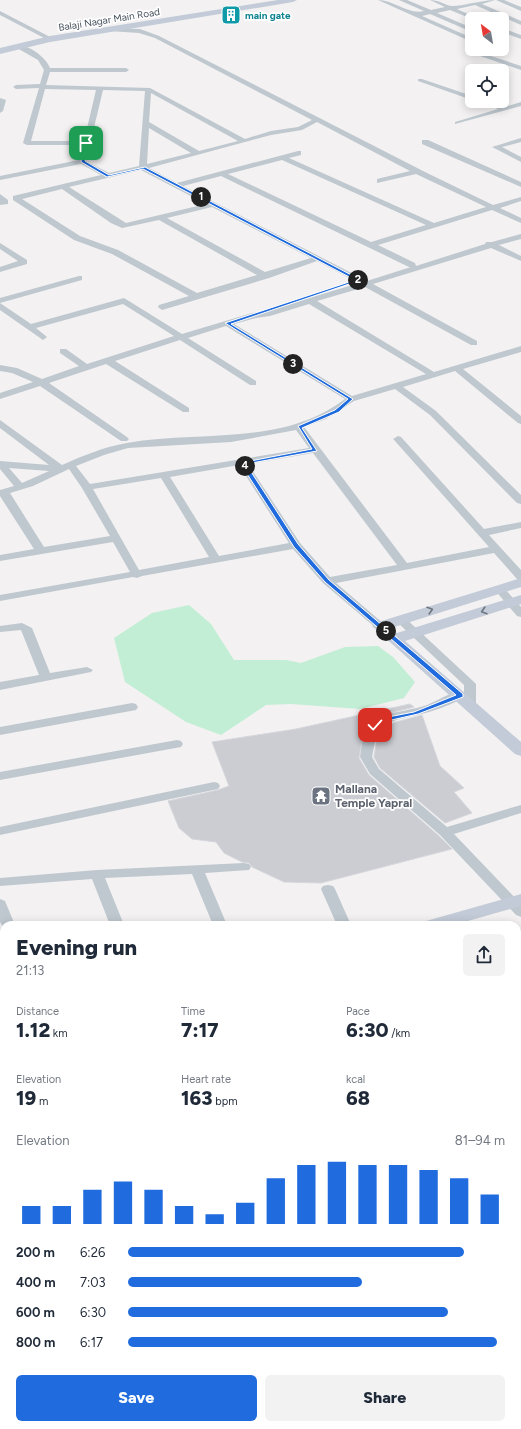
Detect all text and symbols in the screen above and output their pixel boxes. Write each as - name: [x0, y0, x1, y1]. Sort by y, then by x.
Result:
- building icon: main gate: [220, 4, 242, 26]
- street label: Balaji Nagar Main Road: [57, 5, 161, 34]
- place label: main gate: [245, 9, 291, 22]
- north arrow: [465, 12, 509, 56]
- map controls: [465, 12, 509, 108]
- button: locate: [465, 64, 509, 108]
- pin: [69, 126, 103, 160]
- icon: arrive: [75, 132, 97, 154]
- pin: 1: [191, 187, 211, 207]
- text: 1: [199, 190, 203, 203]
- pin: 2: [348, 270, 368, 290]
- text: 2: [355, 273, 361, 286]
- pin: 3: [283, 354, 303, 374]
- text: 3: [290, 357, 296, 370]
- pin: 4: [235, 456, 255, 476]
- text: 4: [242, 459, 248, 472]
- one-way arrow: [427, 606, 434, 615]
- one-way arrow: [480, 606, 487, 615]
- pin: 5: [376, 621, 396, 641]
- text: 5: [383, 624, 389, 637]
- pin: [358, 708, 392, 742]
- icon: check: [364, 714, 386, 736]
- place label: Mallana Temple Yapral: [335, 782, 412, 810]
- temple icon: Mallana Temple Yapral: [310, 785, 332, 807]
- text: Evening run: [16, 934, 137, 961]
- button: share: [463, 934, 505, 976]
- text: 21:13: [16, 963, 44, 978]
- text: Distance: [16, 1005, 59, 1018]
- text: Time: [181, 1005, 205, 1018]
- text: Pace: [346, 1005, 370, 1018]
- text: 1.12: [16, 1018, 50, 1042]
- text: 7:17: [181, 1018, 219, 1042]
- text: 6:30: [346, 1018, 388, 1042]
- text: km: [50, 1027, 68, 1040]
- text: /km: [388, 1027, 410, 1040]
- text: Elevation: [16, 1073, 61, 1086]
- text: Heart rate: [181, 1073, 231, 1086]
- text: kcal: [346, 1073, 365, 1086]
- text: 19: [16, 1086, 36, 1110]
- text: 163: [181, 1086, 212, 1110]
- text: 68: [346, 1086, 370, 1110]
- text: m: [36, 1095, 48, 1108]
- text: bpm: [212, 1095, 238, 1108]
- text: Elevation: [16, 1133, 69, 1148]
- text: 81–94 m: [455, 1133, 505, 1148]
- text: 200 m: [16, 1245, 55, 1260]
- text: 6:26: [80, 1245, 105, 1260]
- text: 400 m: [16, 1275, 56, 1290]
- text: 7:03: [80, 1275, 106, 1290]
- text: 600 m: [16, 1305, 55, 1320]
- text: 6:30: [80, 1305, 106, 1320]
- text: 800 m: [16, 1335, 55, 1350]
- text: 6:17: [80, 1335, 103, 1350]
- button: Save: [16, 1375, 257, 1421]
- button: Share: [265, 1375, 505, 1421]

